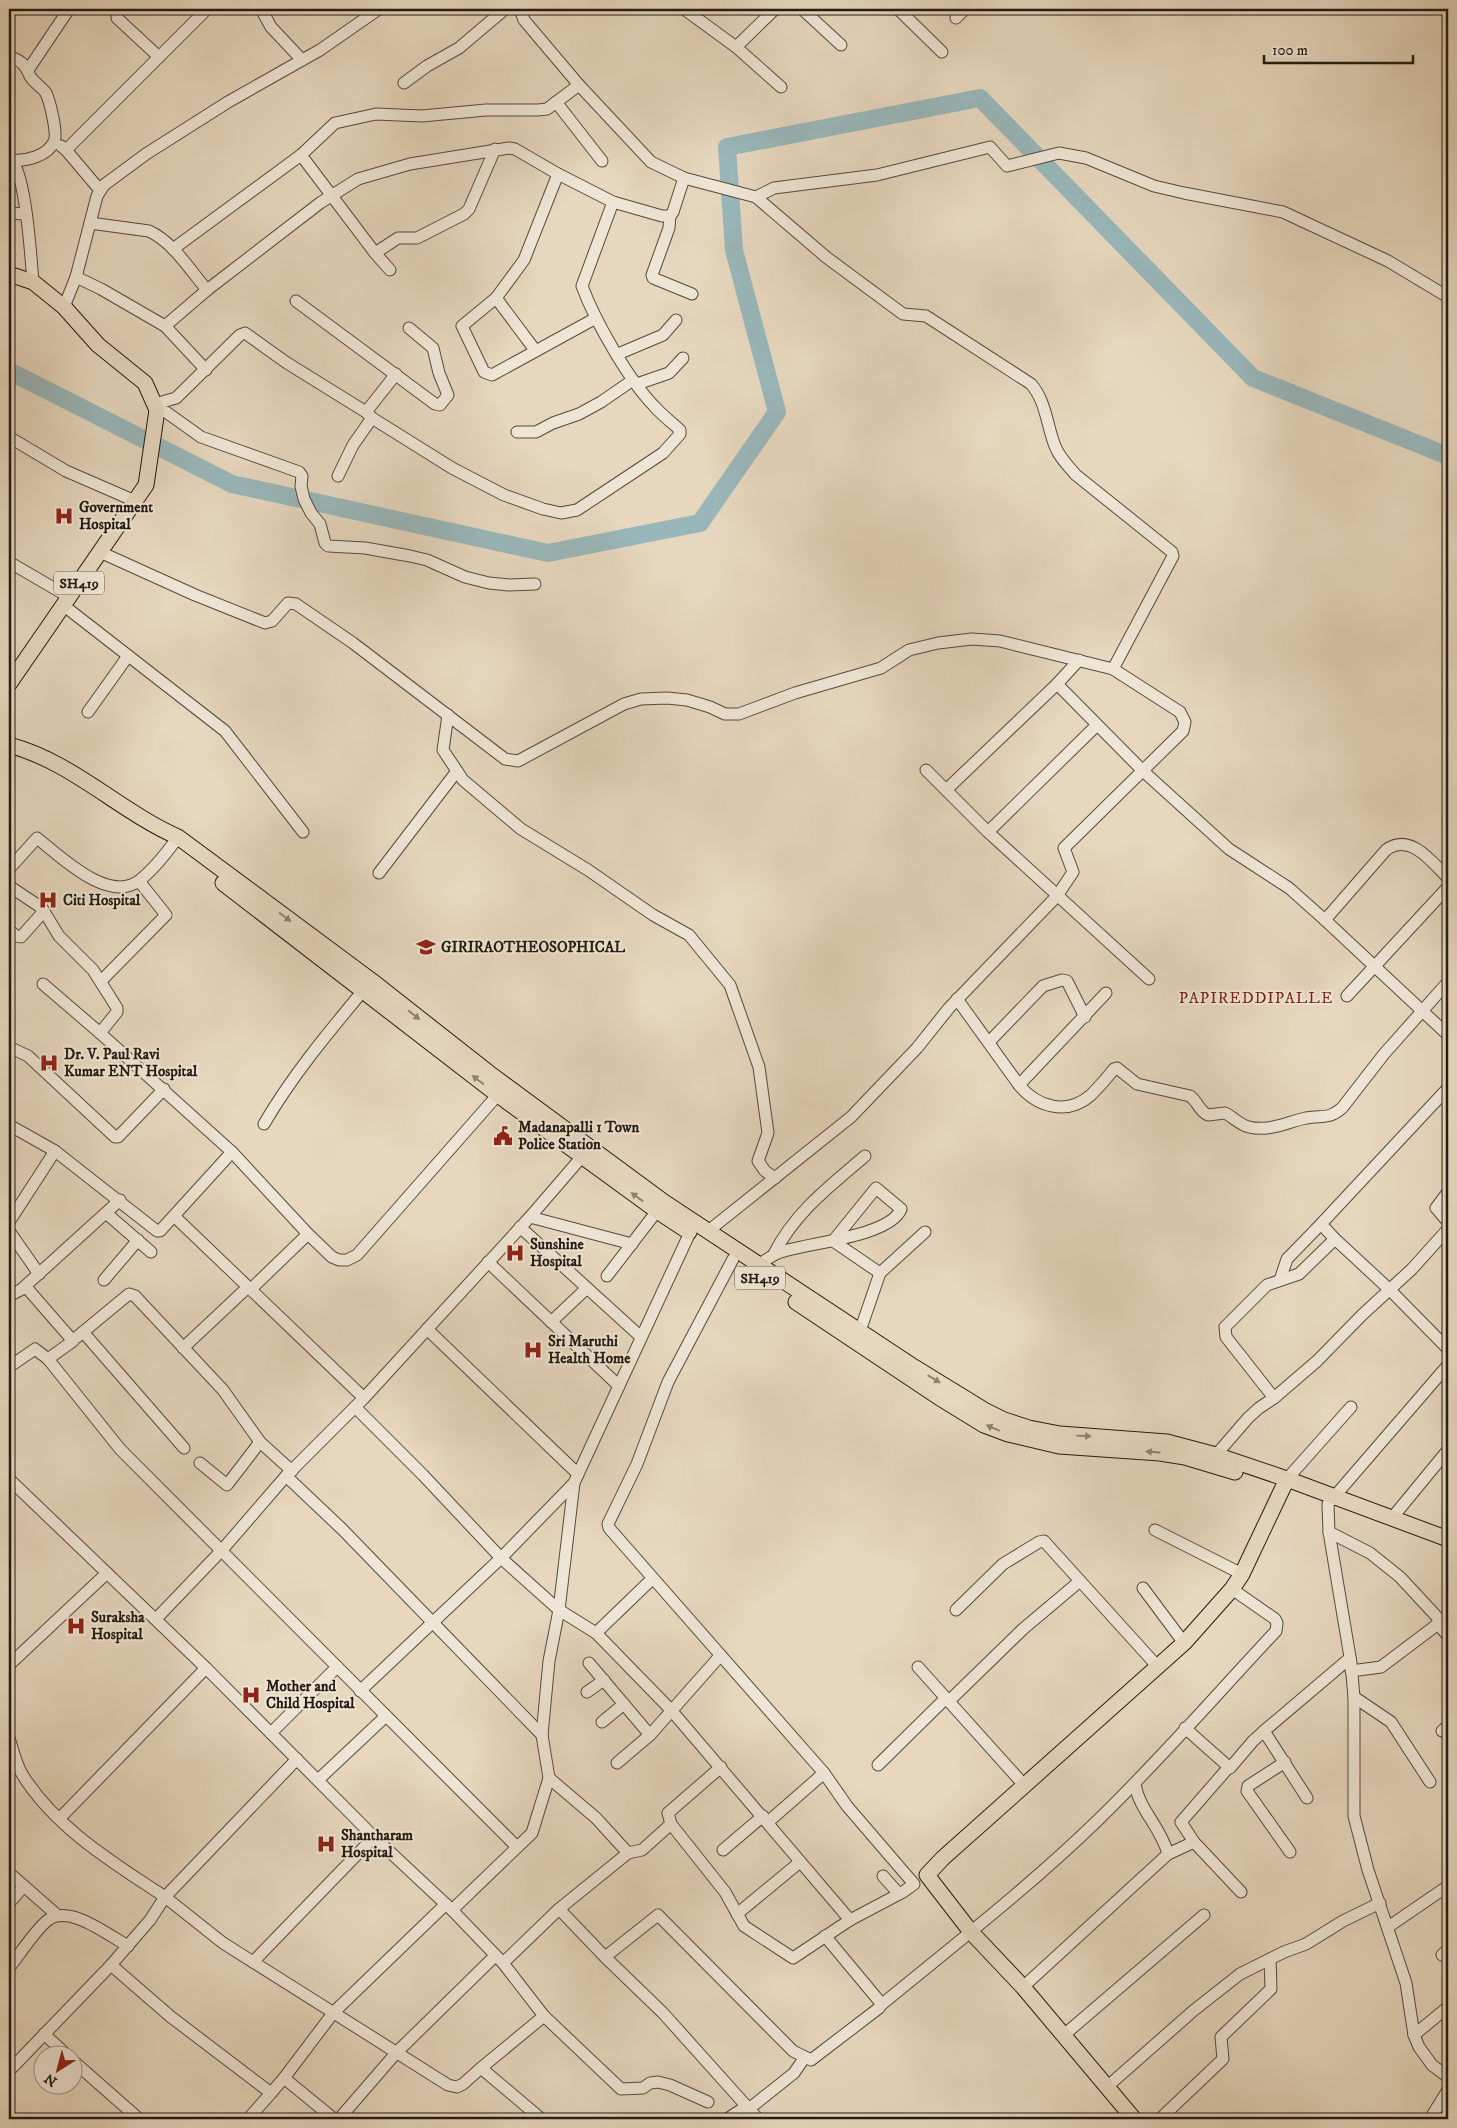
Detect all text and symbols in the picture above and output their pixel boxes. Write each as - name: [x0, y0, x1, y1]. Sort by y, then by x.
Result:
- scale bar: [1264, 32, 1413, 64]
- text: 100 m: [1272, 41, 1308, 60]
- place label: Government Hospital: [79, 498, 153, 534]
- hospital icon: Government Hospital: [53, 505, 75, 527]
- road number: SH419: [54, 572, 104, 594]
- hospital icon: Citi Hospital: [37, 889, 59, 911]
- place label: Citi Hospital: [63, 891, 141, 910]
- one-way arrow: [278, 912, 292, 922]
- school or university icon: GIRIRAOTHEOSOPHICAL: [415, 936, 437, 958]
- place label: GIRIRAOTHEOSOPHICAL: [441, 938, 625, 957]
- district label: PAPIREDDIPALLE: [1179, 988, 1333, 1008]
- one-way arrow: [408, 1009, 421, 1020]
- place label: Dr. V. Paul Ravi Kumar ENT Hospital: [64, 1045, 198, 1081]
- hospital icon: Dr. V. Paul Ravi Kumar ENT Hospital: [38, 1052, 60, 1074]
- one-way arrow: [471, 1075, 485, 1085]
- place label: Madanapalli 1 Town Police Station: [518, 1118, 639, 1154]
- public building icon: Madanapalli 1 Town Police Station: [492, 1125, 514, 1147]
- one-way arrow: [630, 1192, 644, 1202]
- place label: Sunshine Hospital: [530, 1235, 584, 1271]
- hospital icon: Sunshine Hospital: [504, 1242, 526, 1264]
- road number: SH419: [735, 1266, 785, 1290]
- place label: Sri Maruthi Health Home: [548, 1332, 631, 1368]
- hospital icon: Sri Maruthi Health Home: [522, 1339, 544, 1361]
- one-way arrow: [927, 1375, 940, 1384]
- one-way arrow: [986, 1424, 1000, 1432]
- one-way arrow: [1076, 1432, 1092, 1440]
- one-way arrow: [1144, 1448, 1160, 1456]
- place label: Suraksha Hospital: [91, 1608, 145, 1644]
- hospital icon: Suraksha Hospital: [65, 1615, 87, 1637]
- place label: Mother and Child Hospital: [266, 1677, 355, 1713]
- hospital icon: Mother and Child Hospital: [240, 1684, 262, 1706]
- place label: Shantharam Hospital: [341, 1826, 414, 1862]
- hospital icon: Shantharam Hospital: [315, 1833, 337, 1855]
- north arrow: [32, 2046, 82, 2096]
- text: N: [41, 2069, 61, 2090]

